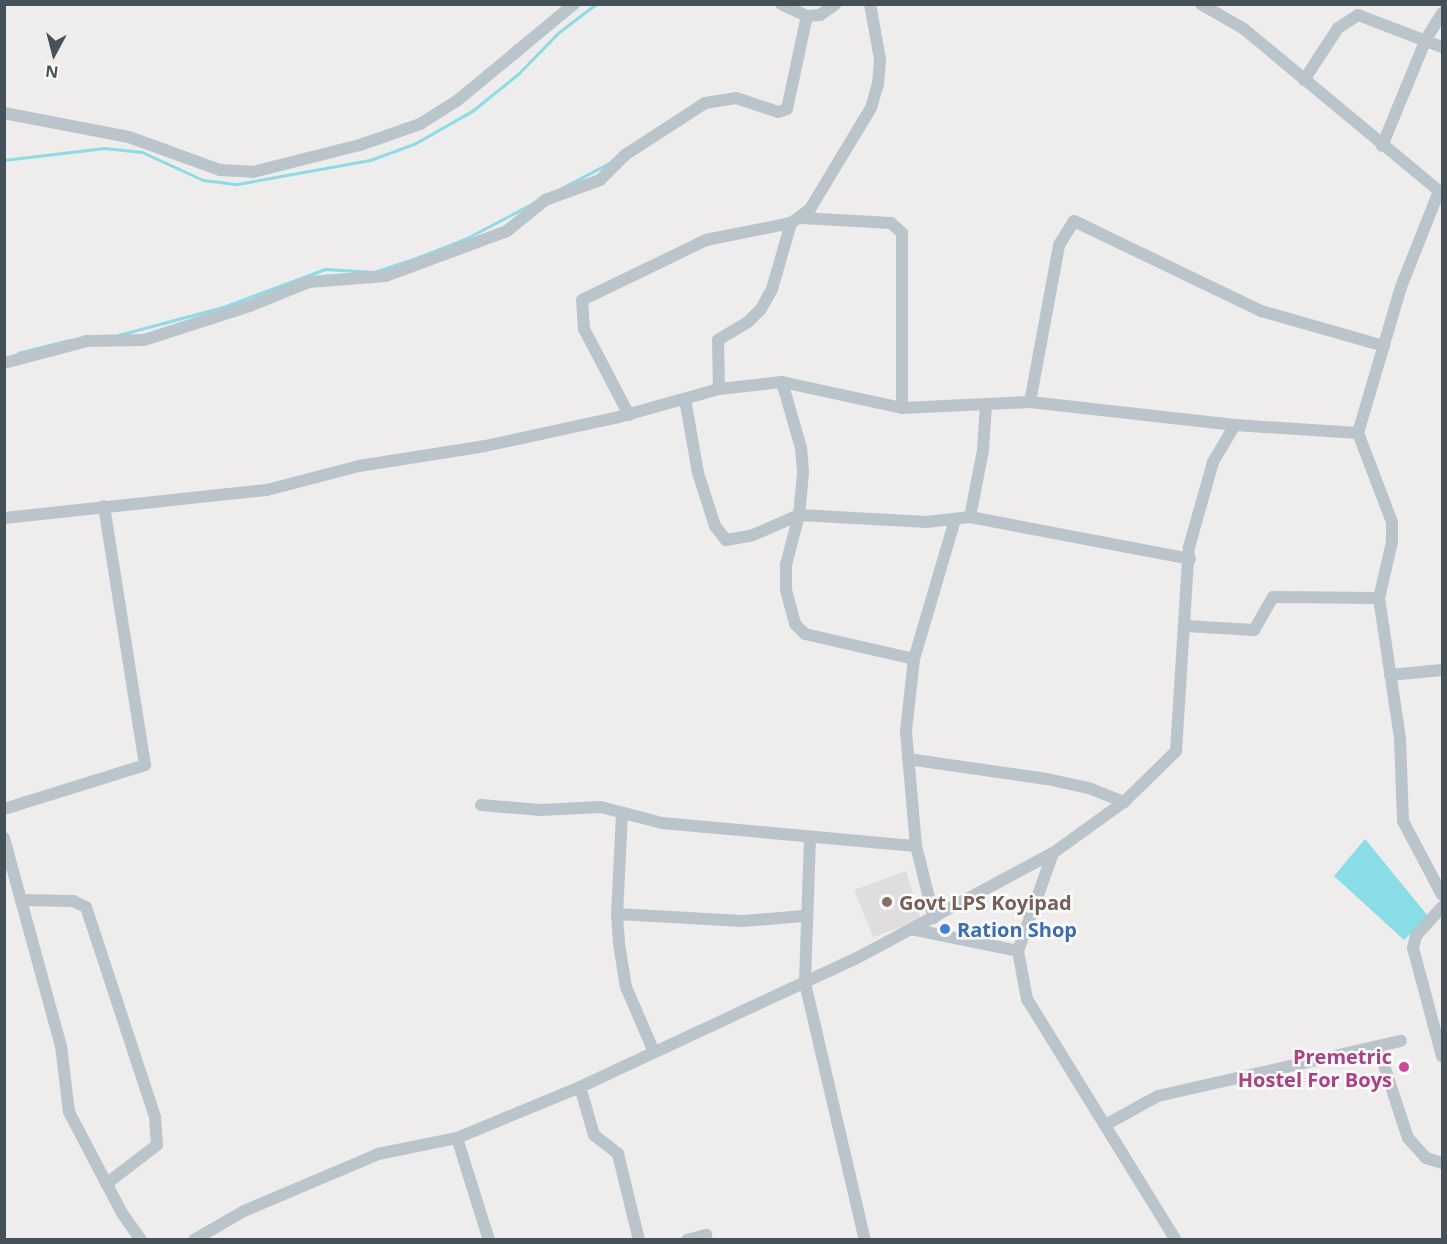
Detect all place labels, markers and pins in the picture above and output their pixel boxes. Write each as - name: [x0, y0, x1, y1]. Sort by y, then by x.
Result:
- place label: Govt LPS Koyipad: [899, 890, 1072, 914]
- marker: Govt LPS Koyipad: [880, 895, 894, 909]
- place label: Ration Shop: [957, 917, 1077, 941]
- marker: Ration Shop: [938, 922, 952, 936]
- place label: Premetric Hostel For Boys: [1238, 1044, 1392, 1091]
- marker: Premetric Hostel For Boys: [1397, 1060, 1411, 1074]

